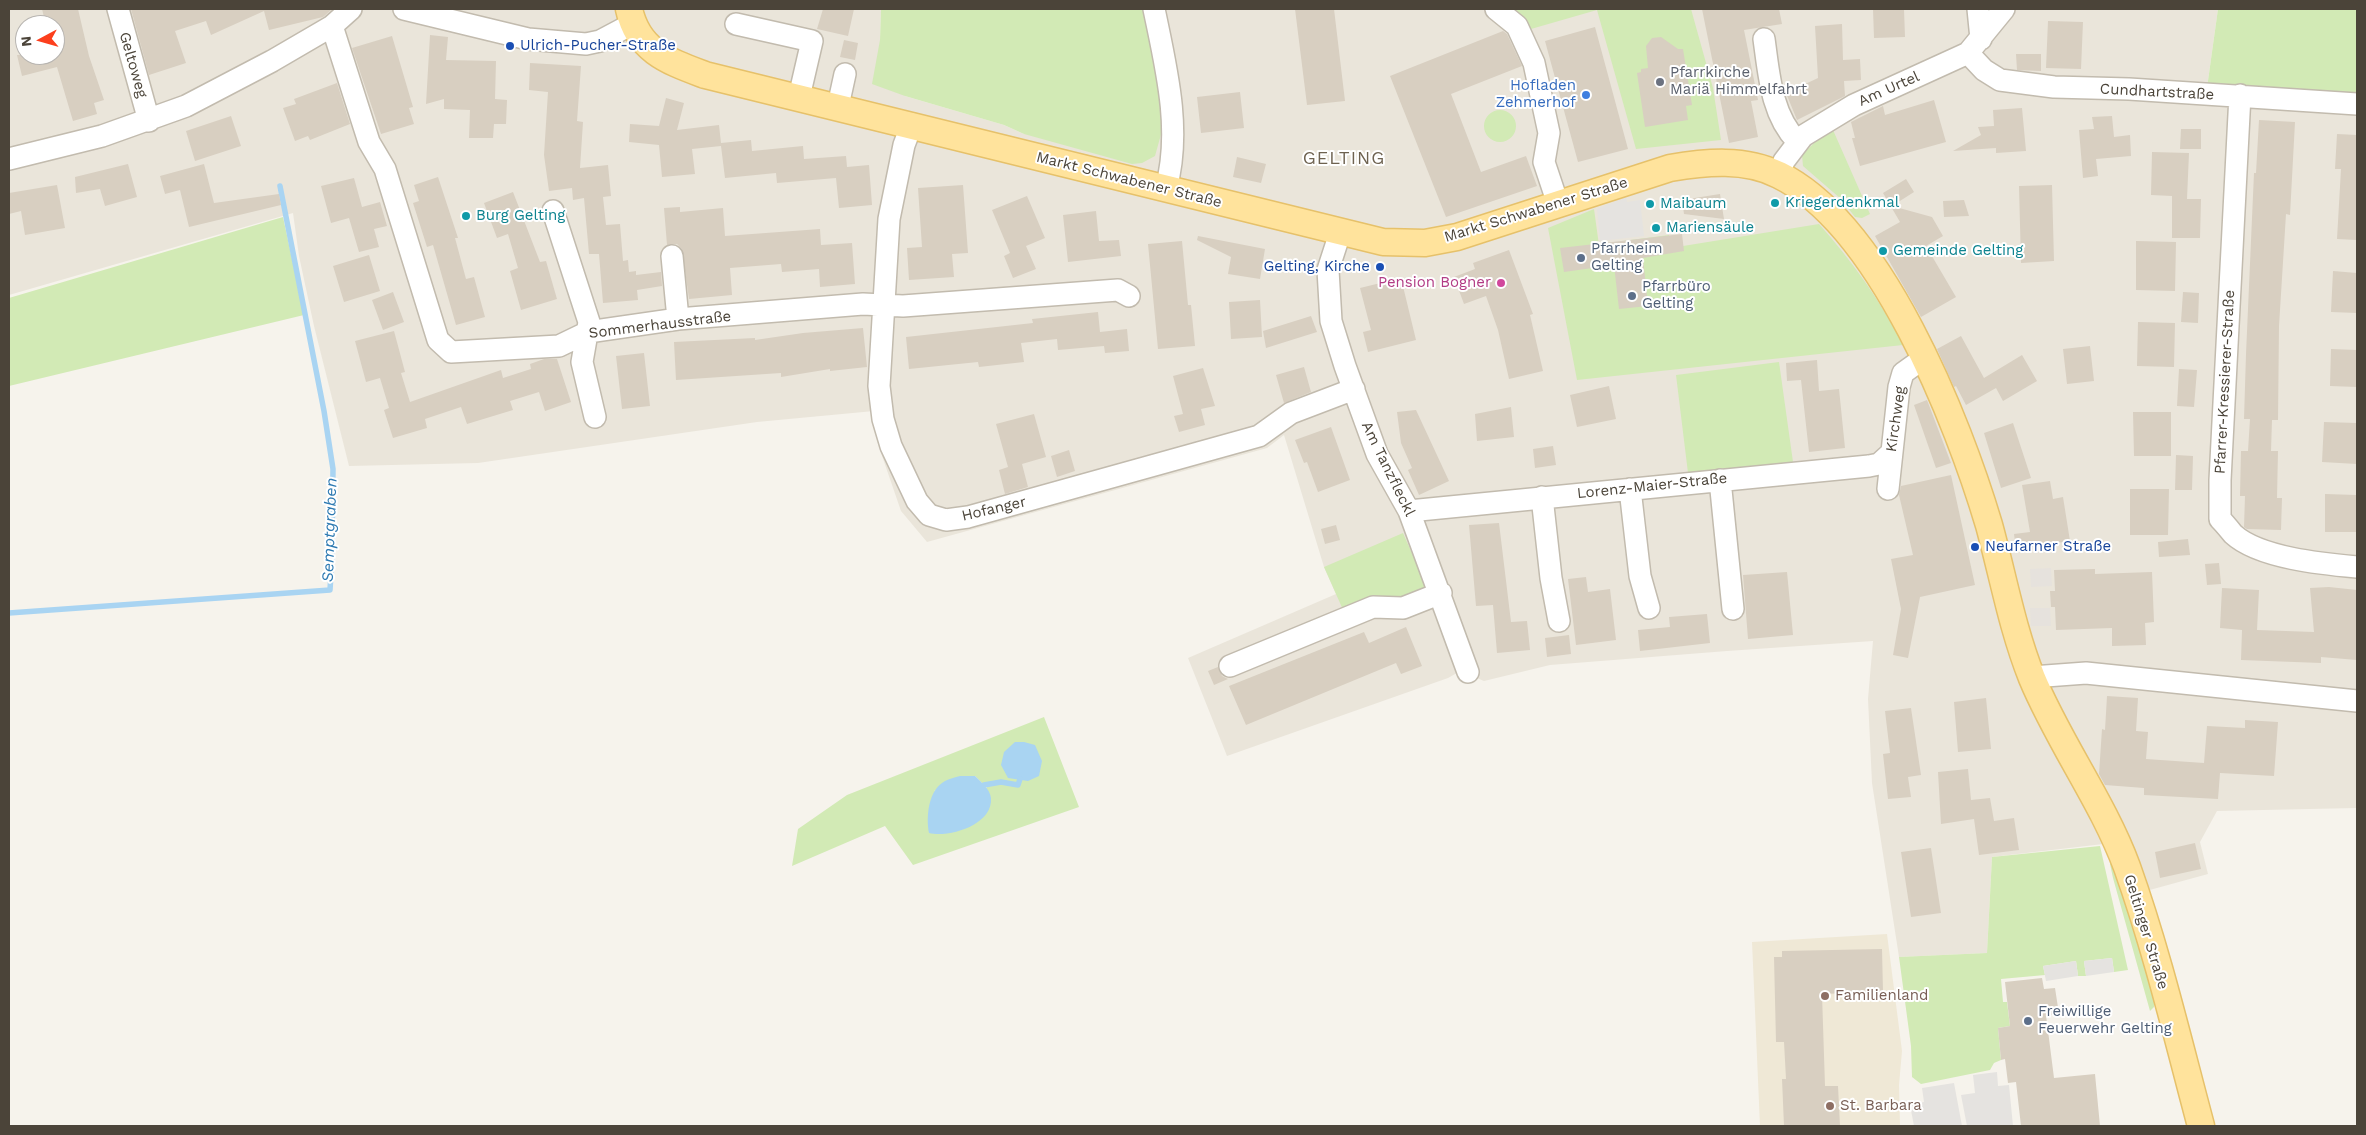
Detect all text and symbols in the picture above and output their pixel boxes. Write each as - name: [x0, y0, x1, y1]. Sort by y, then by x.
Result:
- north arrow: [15, 15, 65, 65]
- street label: Geltoweg: [115, 30, 151, 100]
- text: N: [18, 35, 35, 47]
- place label: Ulrich-Pucher-Straße: [520, 37, 676, 55]
- marker: Ulrich-Pucher-Straße: [504, 40, 516, 52]
- place label: Pfarrkirche Mariä Himmelfahrt: [1670, 64, 1807, 99]
- street label: Am Urtel: [1856, 68, 1922, 110]
- marker: Pfarrkirche Mariä Himmelfahrt: [1654, 76, 1666, 88]
- place label: Hofladen Zehmerhof: [1496, 77, 1576, 112]
- street label: Cundhartstraße: [2099, 80, 2215, 104]
- marker: Hofladen Zehmerhof: [1580, 89, 1592, 101]
- street label: Markt Schwabener Straße: [1034, 148, 1224, 212]
- district label: GELTING: [1302, 148, 1386, 170]
- street label: Markt Schwabener Straße: [1442, 174, 1630, 246]
- place label: Kriegerdenkmal: [1785, 194, 1899, 212]
- place label: Maibaum: [1660, 195, 1727, 213]
- marker: Kriegerdenkmal: [1769, 197, 1781, 209]
- marker: Maibaum: [1644, 198, 1656, 210]
- place label: Burg Gelting: [476, 207, 565, 225]
- marker: Burg Gelting: [460, 210, 472, 222]
- place label: Mariensäule: [1666, 219, 1754, 237]
- marker: Mariensäule: [1650, 222, 1662, 234]
- place label: Pfarrheim Gelting: [1591, 240, 1663, 275]
- place label: Gemeinde Gelting: [1893, 242, 2023, 260]
- marker: Gemeinde Gelting: [1877, 245, 1889, 257]
- marker: Pfarrheim Gelting: [1575, 252, 1587, 264]
- place label: Gelting, Kirche: [1264, 258, 1370, 276]
- marker: Gelting, Kirche: [1374, 261, 1386, 273]
- place label: Pension Bogner: [1378, 274, 1491, 292]
- marker: Pension Bogner: [1495, 277, 1507, 289]
- place label: Pfarrbüro Gelting: [1642, 278, 1711, 313]
- marker: Pfarrbüro Gelting: [1626, 290, 1638, 302]
- street label: Pfarrer-Kressierer-Straße: [2211, 290, 2239, 474]
- street label: Sommerhausstraße: [588, 307, 732, 343]
- street label: Kirchweg: [1882, 385, 1910, 453]
- street label: Am Tanzfleckl: [1357, 419, 1419, 519]
- street label: Lorenz-Maier-Straße: [1576, 469, 1728, 503]
- water label: Semptgraben: [319, 477, 341, 583]
- street label: Hofanger: [960, 493, 1028, 525]
- place label: Neufarner Straße: [1985, 538, 2111, 556]
- marker: Neufarner Straße: [1969, 541, 1981, 553]
- street label: Geltinger Straße: [2120, 872, 2172, 992]
- place label: Familienland: [1835, 987, 1928, 1005]
- marker: Familienland: [1819, 990, 1831, 1002]
- place label: Freiwillige Feuerwehr Gelting: [2038, 1003, 2172, 1038]
- marker: Freiwillige Feuerwehr Gelting: [2022, 1015, 2034, 1027]
- place label: St. Barbara: [1840, 1097, 1922, 1115]
- marker: St. Barbara: [1824, 1100, 1836, 1112]

